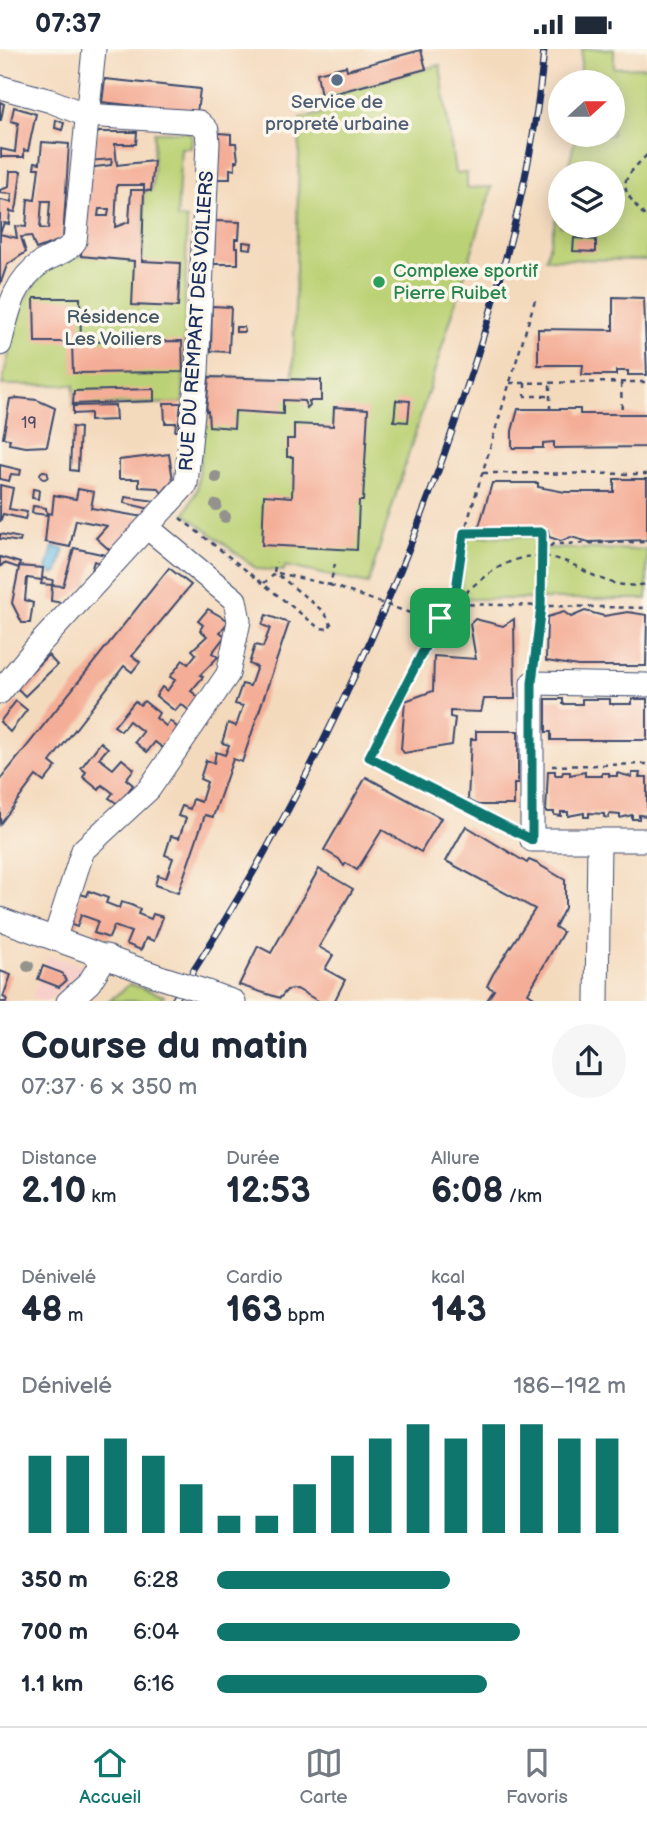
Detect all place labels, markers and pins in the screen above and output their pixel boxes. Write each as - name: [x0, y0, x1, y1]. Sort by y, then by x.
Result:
- marker: Service de propreté urbaine: [329, 72, 345, 88]
- place label: Service de propreté urbaine: [265, 91, 409, 136]
- place label: Complexe sportif Pierre Ruibet: [393, 260, 538, 305]
- marker: Complexe sportif Pierre Ruibet: [371, 274, 387, 290]
- pin: [410, 588, 470, 648]

